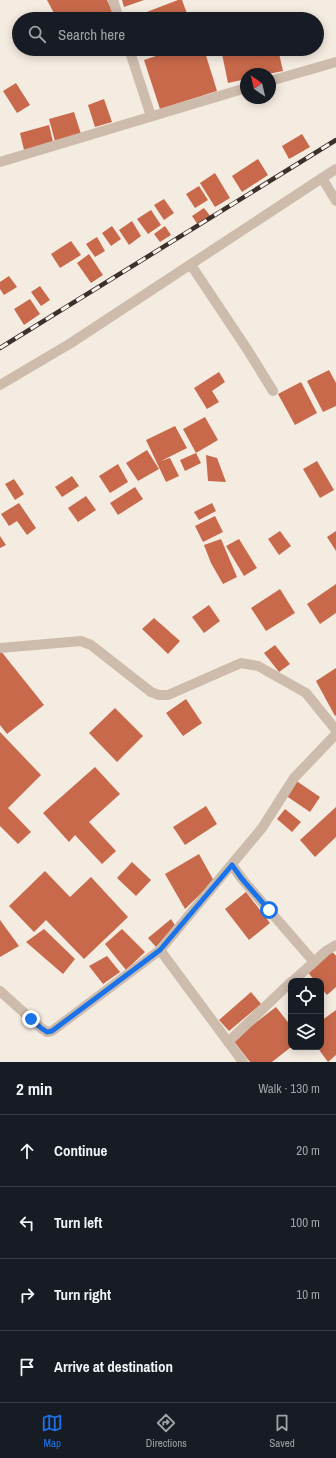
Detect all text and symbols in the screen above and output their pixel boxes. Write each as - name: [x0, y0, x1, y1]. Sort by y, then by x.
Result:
- search box: [12, 12, 324, 56]
- icon: search: [26, 23, 48, 45]
- text: Search here: [58, 24, 125, 45]
- north arrow: [240, 68, 276, 104]
- route start: [260, 901, 278, 919]
- map controls: [288, 978, 324, 1050]
- button: locate: [288, 978, 324, 1014]
- route end: [22, 1010, 40, 1028]
- button: layers: [288, 1014, 324, 1050]
- text: 2 min: [16, 1077, 52, 1100]
- text: Walk · 130 m: [258, 1080, 320, 1097]
- icon: ahead: [16, 1140, 38, 1162]
- text: Continue: [54, 1140, 107, 1161]
- text: 20 m: [296, 1142, 320, 1159]
- icon: left: [16, 1212, 38, 1234]
- text: Turn left: [54, 1212, 102, 1233]
- text: 100 m: [290, 1214, 320, 1231]
- icon: right: [16, 1284, 38, 1306]
- text: Turn right: [54, 1284, 111, 1305]
- text: 10 m: [296, 1286, 320, 1303]
- icon: arrive: [16, 1356, 38, 1378]
- text: Arrive at destination: [54, 1356, 173, 1377]
- tab: Map: [41, 1412, 63, 1450]
- tab: Directions: [146, 1412, 187, 1450]
- tab: Saved: [269, 1412, 295, 1450]

